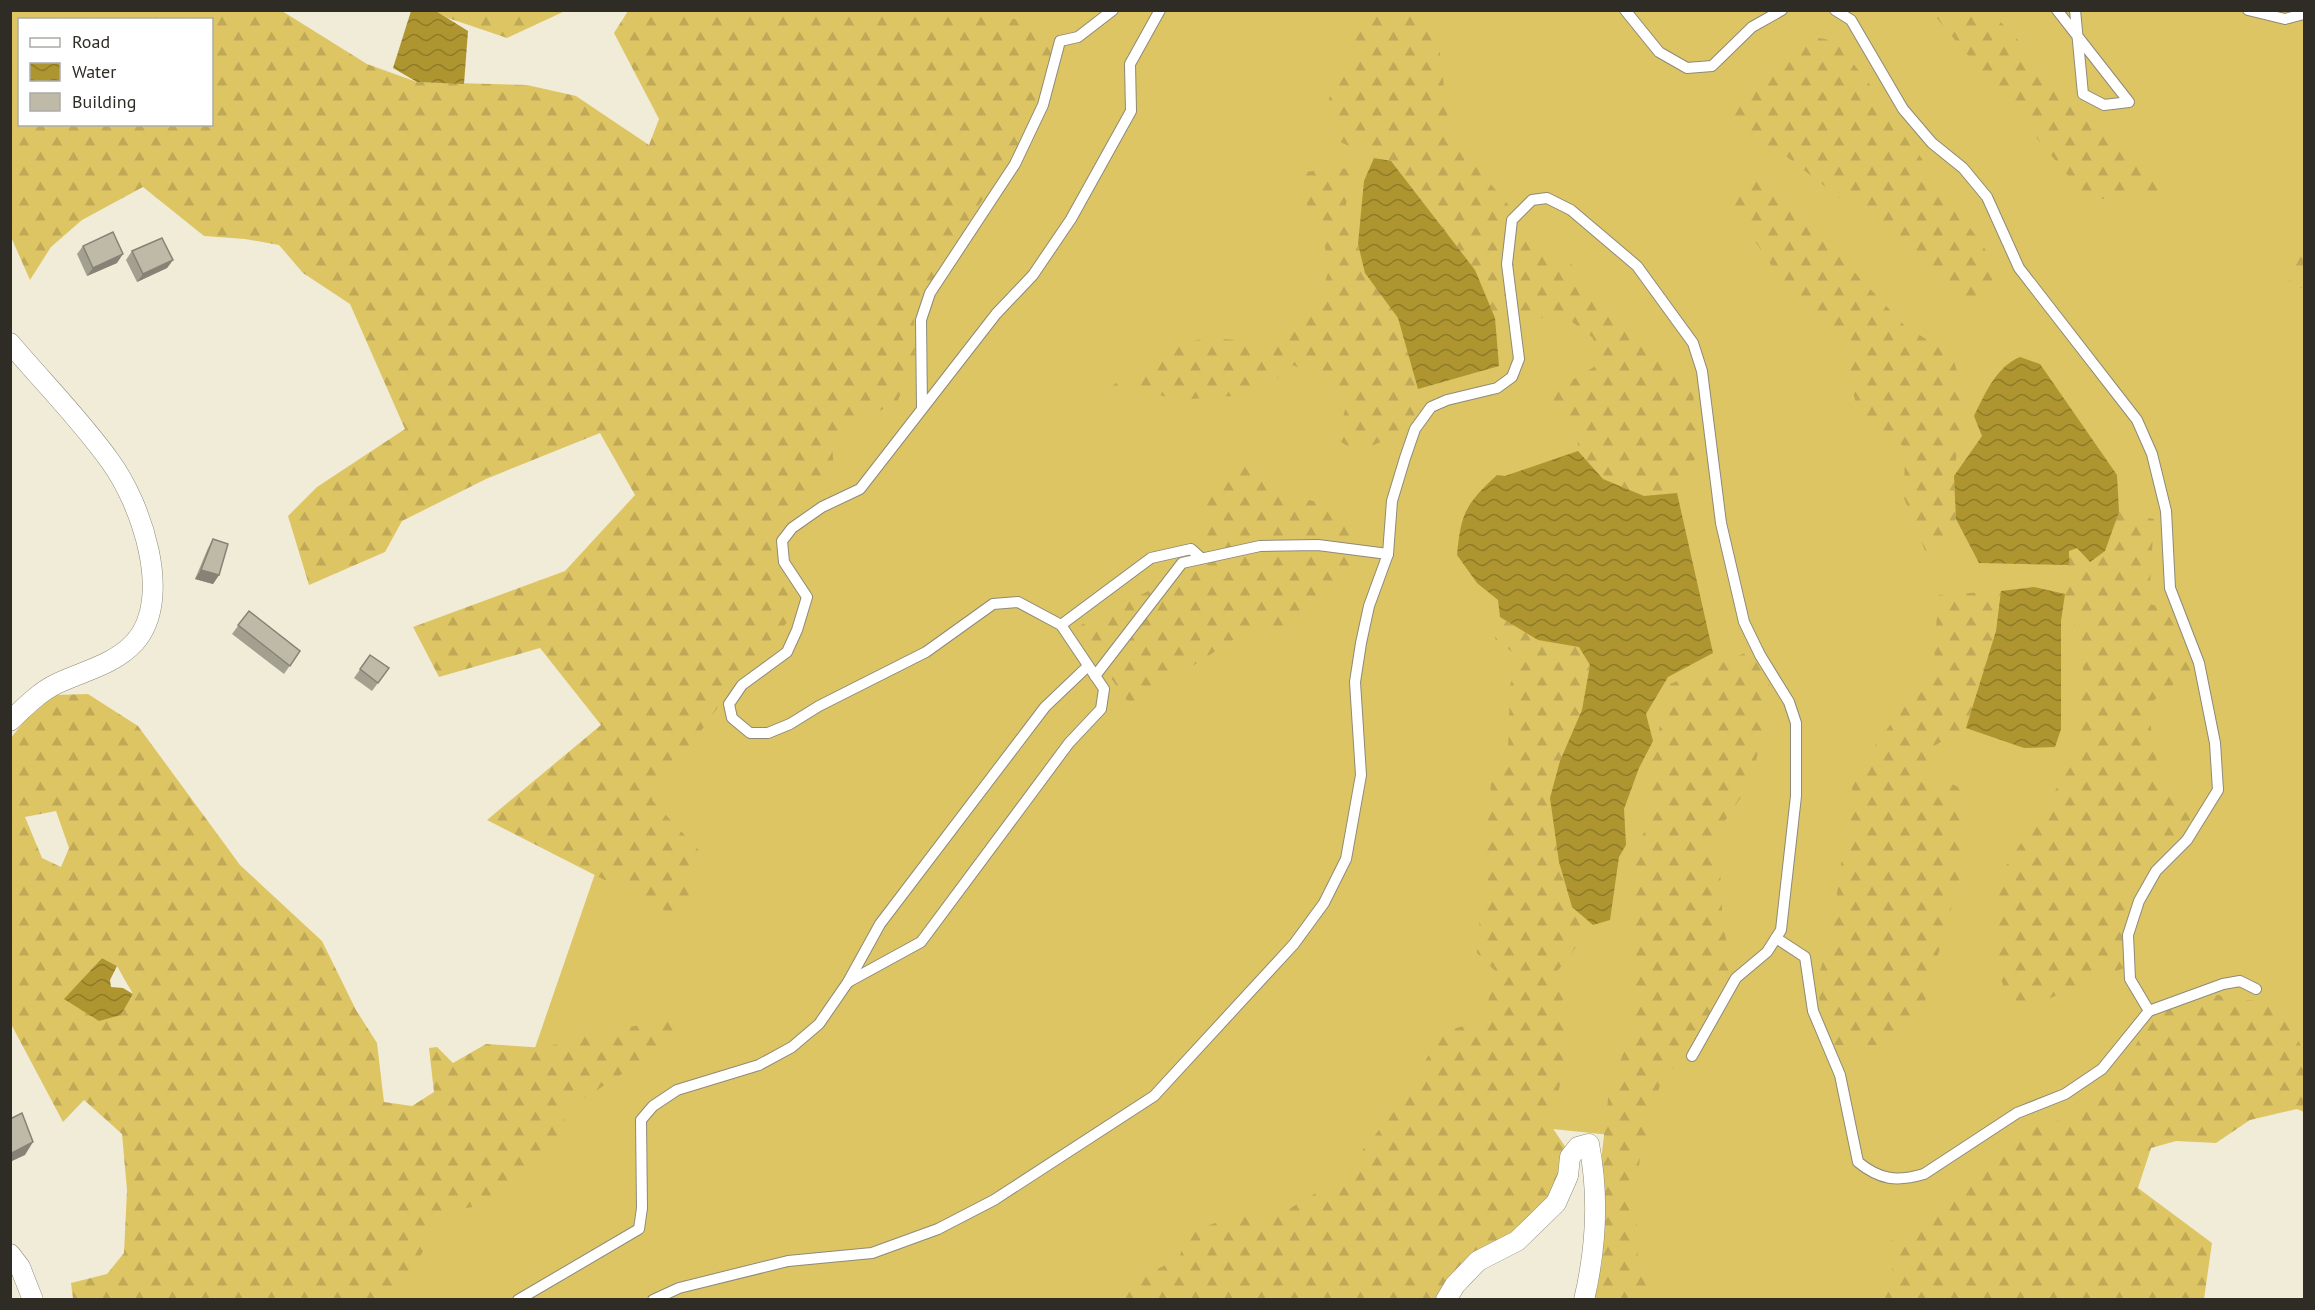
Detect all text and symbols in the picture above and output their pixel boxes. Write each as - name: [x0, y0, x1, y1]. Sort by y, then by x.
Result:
- legend: [18, 18, 213, 126]
- text: Road: [72, 30, 110, 53]
- text: Water: [72, 60, 116, 83]
- text: Building: [72, 90, 136, 113]

